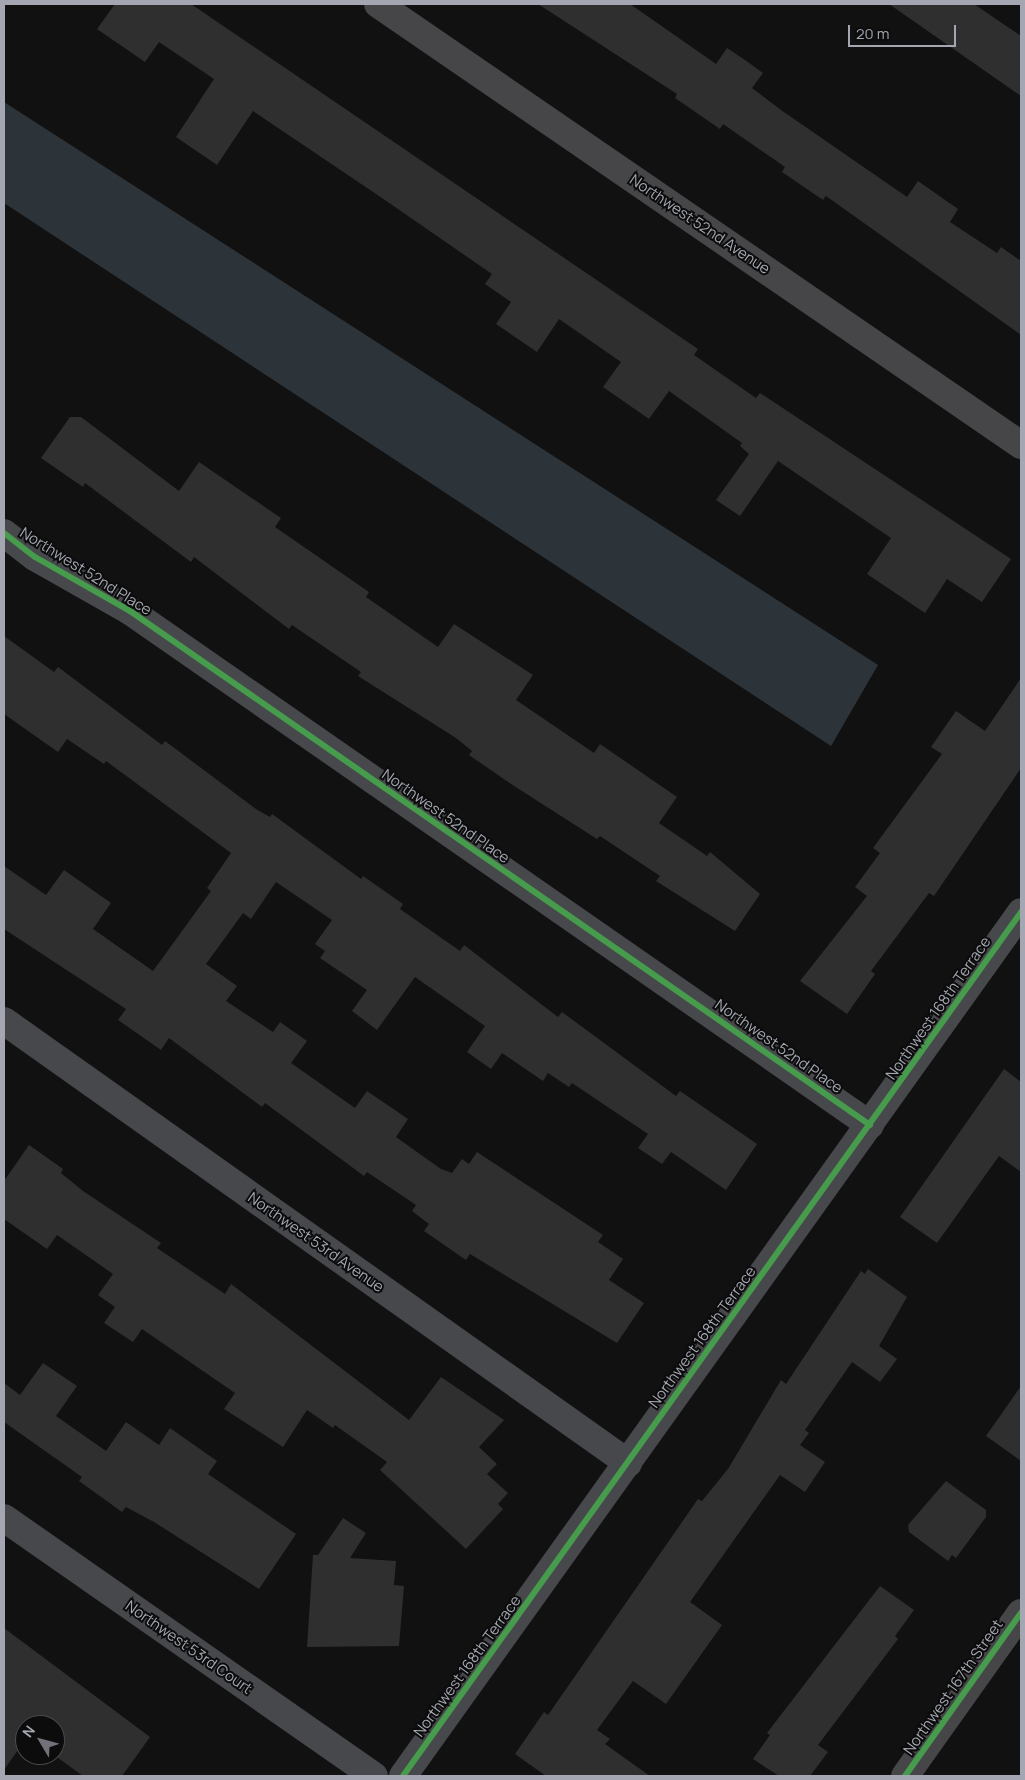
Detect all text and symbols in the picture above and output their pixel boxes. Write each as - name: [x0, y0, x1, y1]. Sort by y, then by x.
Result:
- scale bar: [850, 15, 958, 47]
- text: 20 m: [856, 23, 889, 44]
- street label: Northwest 52nd Avenue: [626, 170, 774, 278]
- street label: Northwest 52nd Place: [17, 523, 155, 619]
- street label: Northwest 52nd Place: [379, 765, 513, 867]
- street label: Northwest 168th Terrace: [882, 933, 994, 1083]
- street label: Northwest 52nd Place: [712, 995, 846, 1097]
- street label: Northwest 53rd Avenue: [245, 1188, 387, 1296]
- street label: Northwest 168th Terrace: [645, 1263, 759, 1411]
- street label: Northwest 168th Terrace: [410, 1592, 524, 1740]
- street label: Northwest 53rd Court: [122, 1597, 256, 1697]
- street label: Northwest 167th Street: [899, 1616, 1007, 1758]
- north arrow: [15, 1715, 65, 1765]
- text: N: [18, 1722, 39, 1741]

